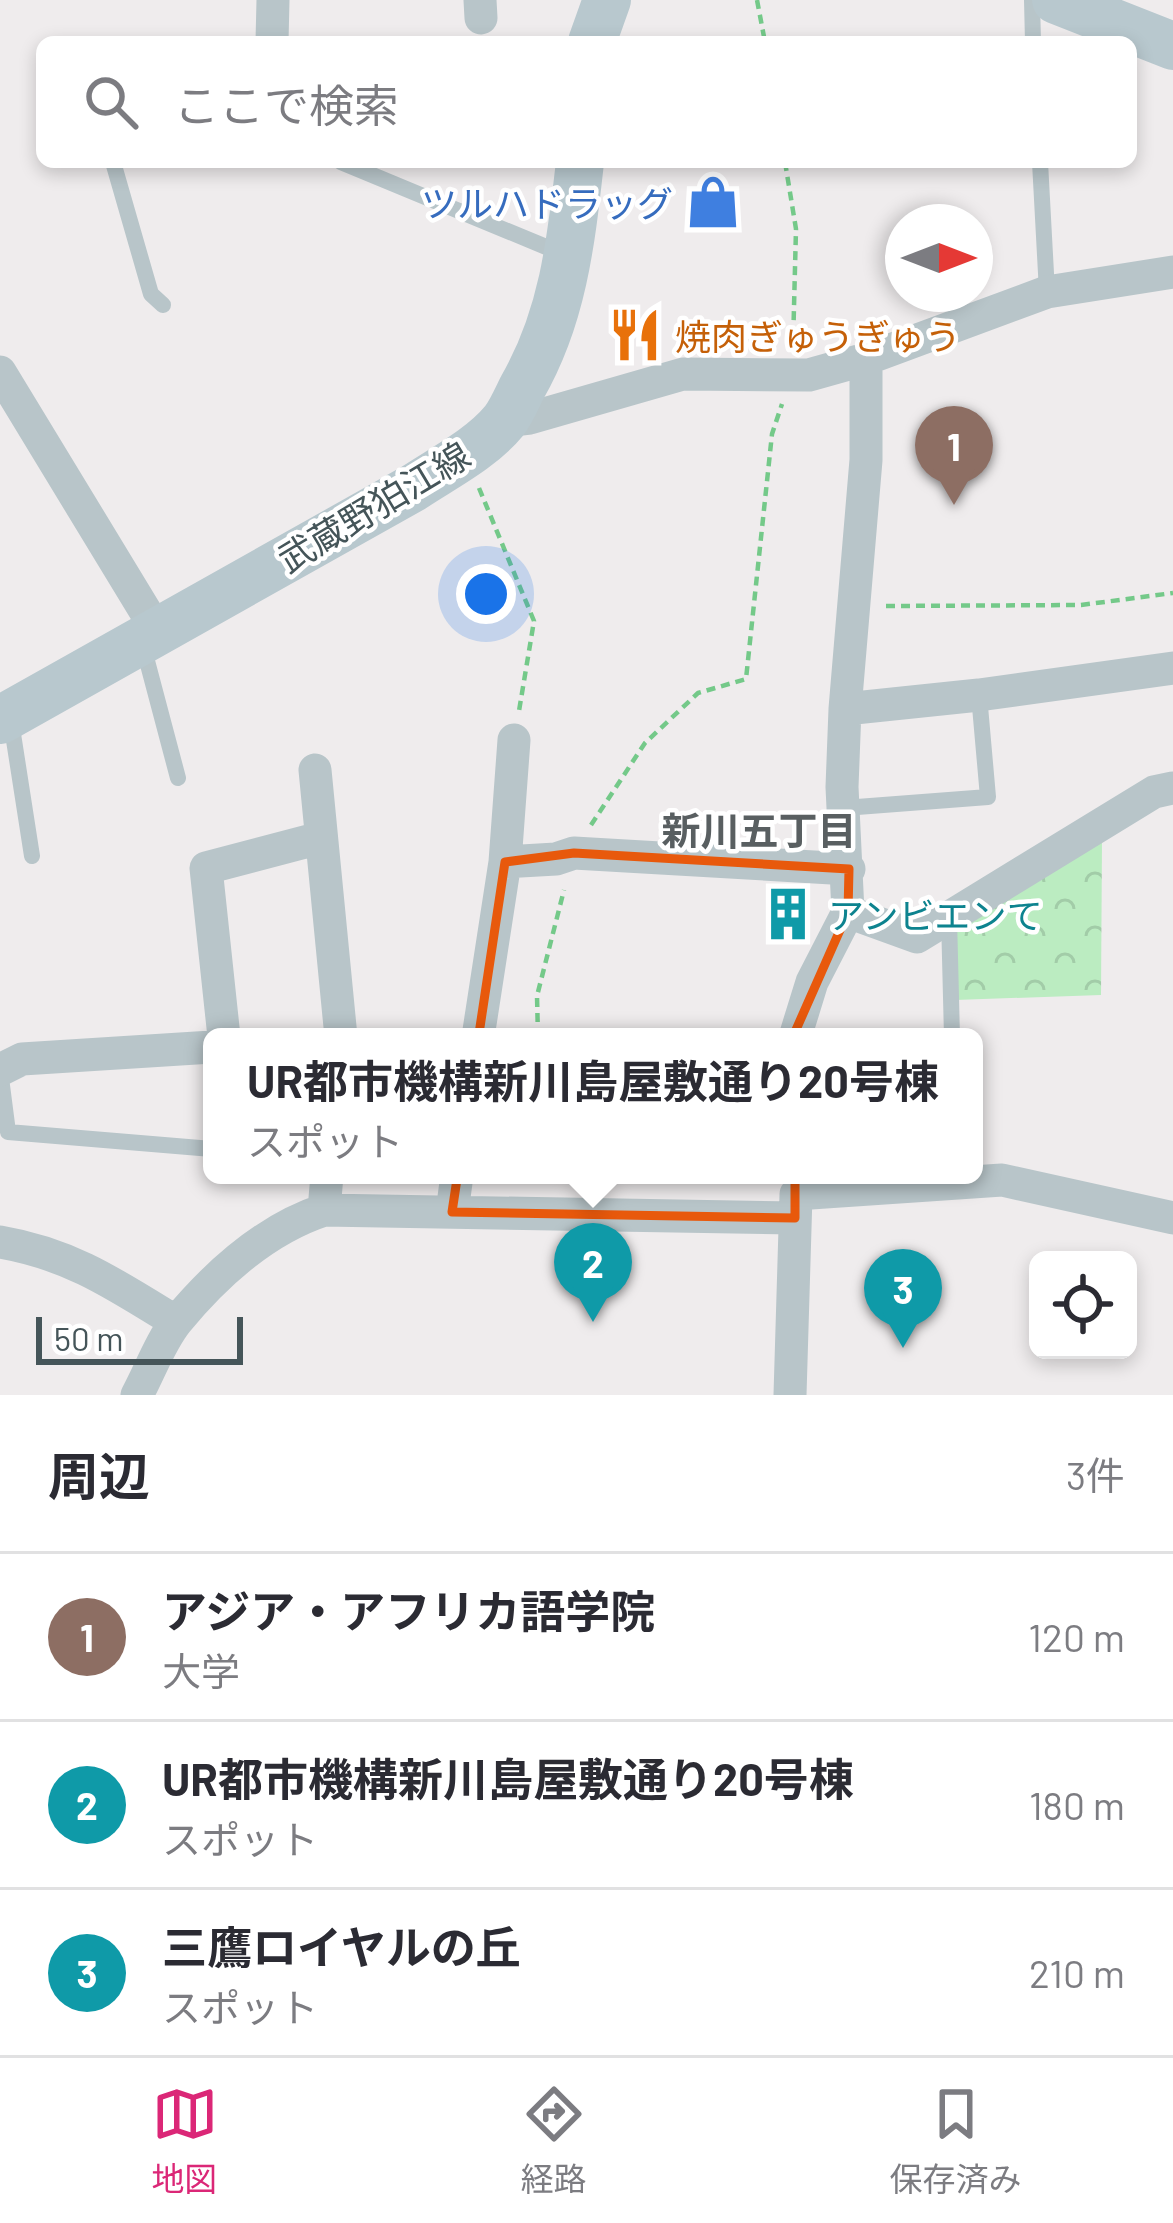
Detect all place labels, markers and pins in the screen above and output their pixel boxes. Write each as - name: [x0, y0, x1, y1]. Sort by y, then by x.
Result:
- shop icon: ツルハドラッグ: [684, 173, 742, 231]
- place label: ツルハドラッグ: [421, 181, 673, 224]
- restaurant icon: 焼肉ぎゅうぎゅう: [606, 306, 664, 364]
- place label: 焼肉ぎゅうぎゅう: [675, 314, 961, 357]
- pin: 1: [915, 406, 993, 505]
- building icon: アンビエンて: [759, 885, 817, 943]
- place label: アンビエンて: [828, 893, 1043, 936]
- pin: 2: [554, 1223, 632, 1322]
- pin: 3: [864, 1249, 942, 1348]

